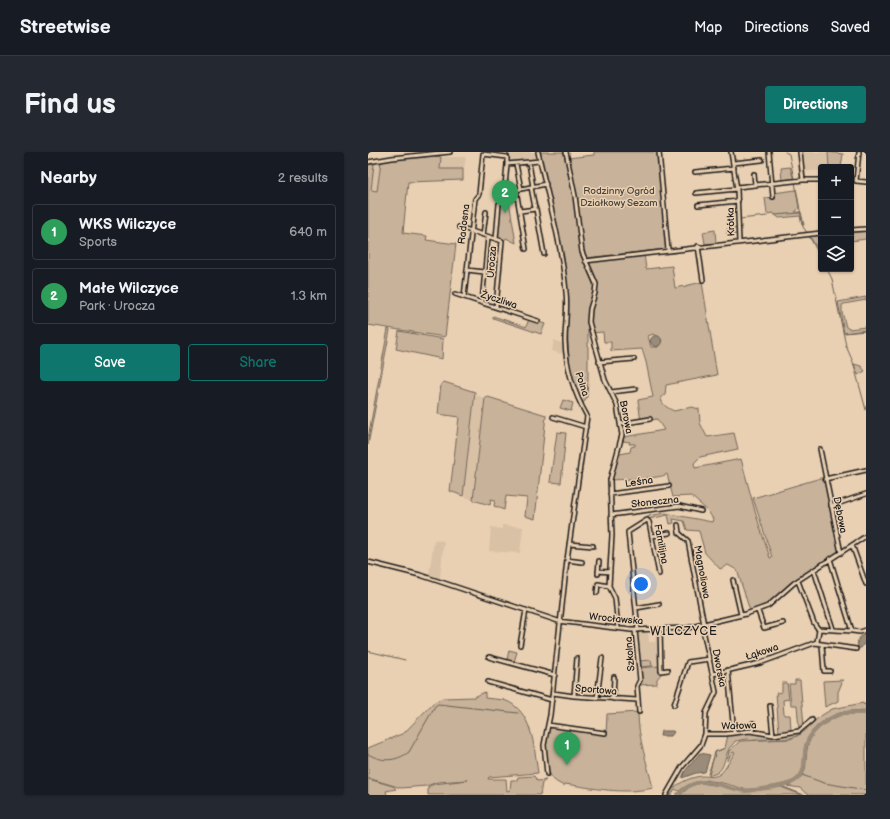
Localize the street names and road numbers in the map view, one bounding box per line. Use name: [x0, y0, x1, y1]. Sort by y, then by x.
street label: Radosna: [456, 203, 472, 245]
street label: Krótka: [724, 207, 738, 237]
street label: Urocza: [485, 245, 499, 278]
street label: Życzliwa: [478, 288, 519, 312]
street label: Polna: [572, 370, 592, 398]
street label: Borowa: [617, 399, 635, 435]
street label: Leśna: [624, 474, 654, 490]
street label: Słoneczna: [631, 494, 680, 510]
street label: Dębowa: [831, 496, 849, 534]
street label: Familijna: [651, 523, 671, 565]
street label: Magnoliowa: [691, 544, 713, 600]
street label: Wrocławska: [588, 611, 644, 627]
street label: Szkolna: [622, 636, 637, 672]
street label: Łąkowa: [744, 641, 780, 663]
street label: Dworska: [709, 648, 729, 688]
street label: Sportowa: [575, 682, 618, 698]
street label: Wałowa: [721, 719, 757, 733]

